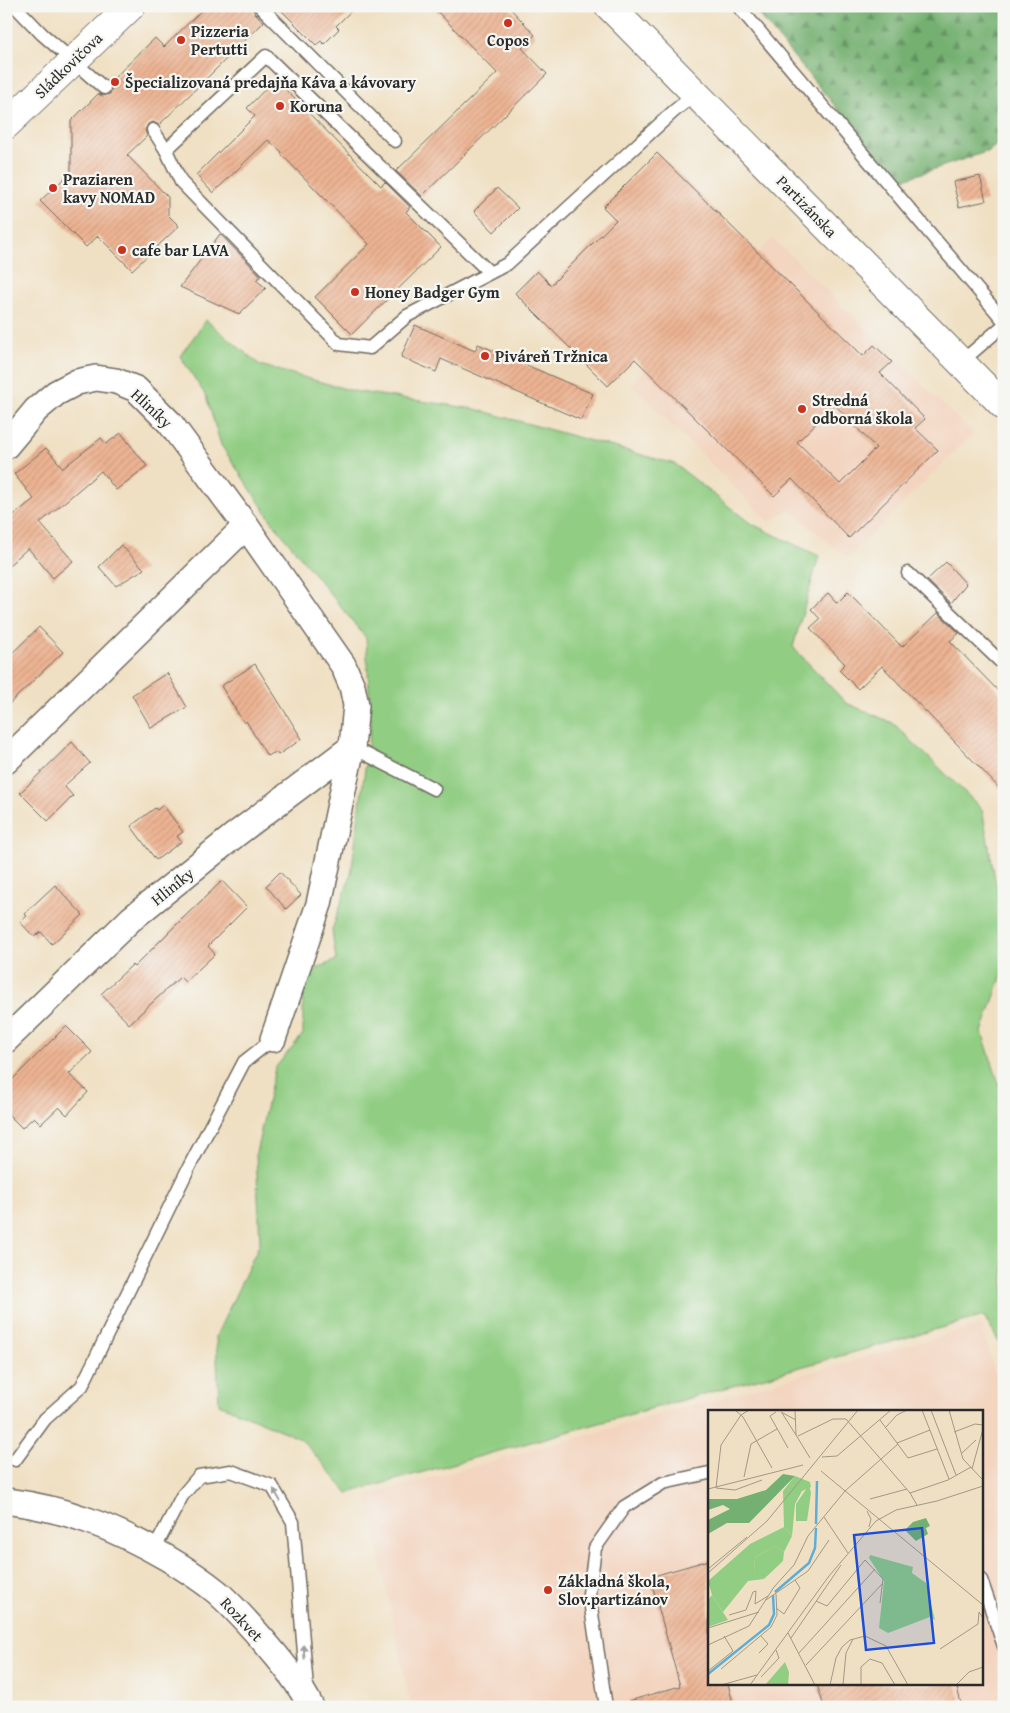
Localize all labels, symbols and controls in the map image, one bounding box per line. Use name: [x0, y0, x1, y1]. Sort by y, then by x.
marker: Copos: [502, 17, 514, 29]
place label: Pizzeria Pertutti: [191, 19, 250, 61]
street label: Sládkovičova: [28, 26, 108, 104]
place label: Copos: [487, 28, 529, 52]
marker: Pizzeria Pertutti: [175, 34, 187, 46]
place label: Špecializovaná predajňa Káva a kávovary: [125, 70, 417, 94]
marker: Špecializovaná predajňa Káva a kávovary: [109, 76, 121, 88]
place label: Koruna: [290, 94, 344, 118]
marker: Koruna: [274, 100, 286, 112]
place label: Praziaren kavy NOMAD: [63, 167, 155, 209]
street label: Partizánska: [771, 169, 843, 243]
marker: Praziaren kavy NOMAD: [47, 182, 59, 194]
place label: cafe bar LAVA: [132, 238, 230, 262]
marker: cafe bar LAVA: [116, 244, 128, 256]
place label: Honey Badger Gym: [365, 280, 500, 304]
marker: Honey Badger Gym: [349, 286, 361, 298]
place label: Piváreň Tržnica: [495, 344, 609, 368]
marker: Piváreň Tržnica: [479, 350, 491, 362]
street label: Hliníky: [126, 382, 178, 434]
place label: Stredná odborná škola: [812, 388, 914, 430]
marker: Stredná odborná škola: [796, 403, 808, 415]
street label: Hliníky: [145, 861, 199, 911]
inset map: [708, 1410, 982, 1686]
one-way arrow: [272, 1488, 281, 1501]
place label: Základná škola, Slov.partizánov: [558, 1569, 670, 1611]
marker: Základná škola, Slov.partizánov: [542, 1584, 554, 1596]
street label: Rozkvet: [215, 1591, 269, 1647]
one-way arrow: [299, 1644, 307, 1660]

